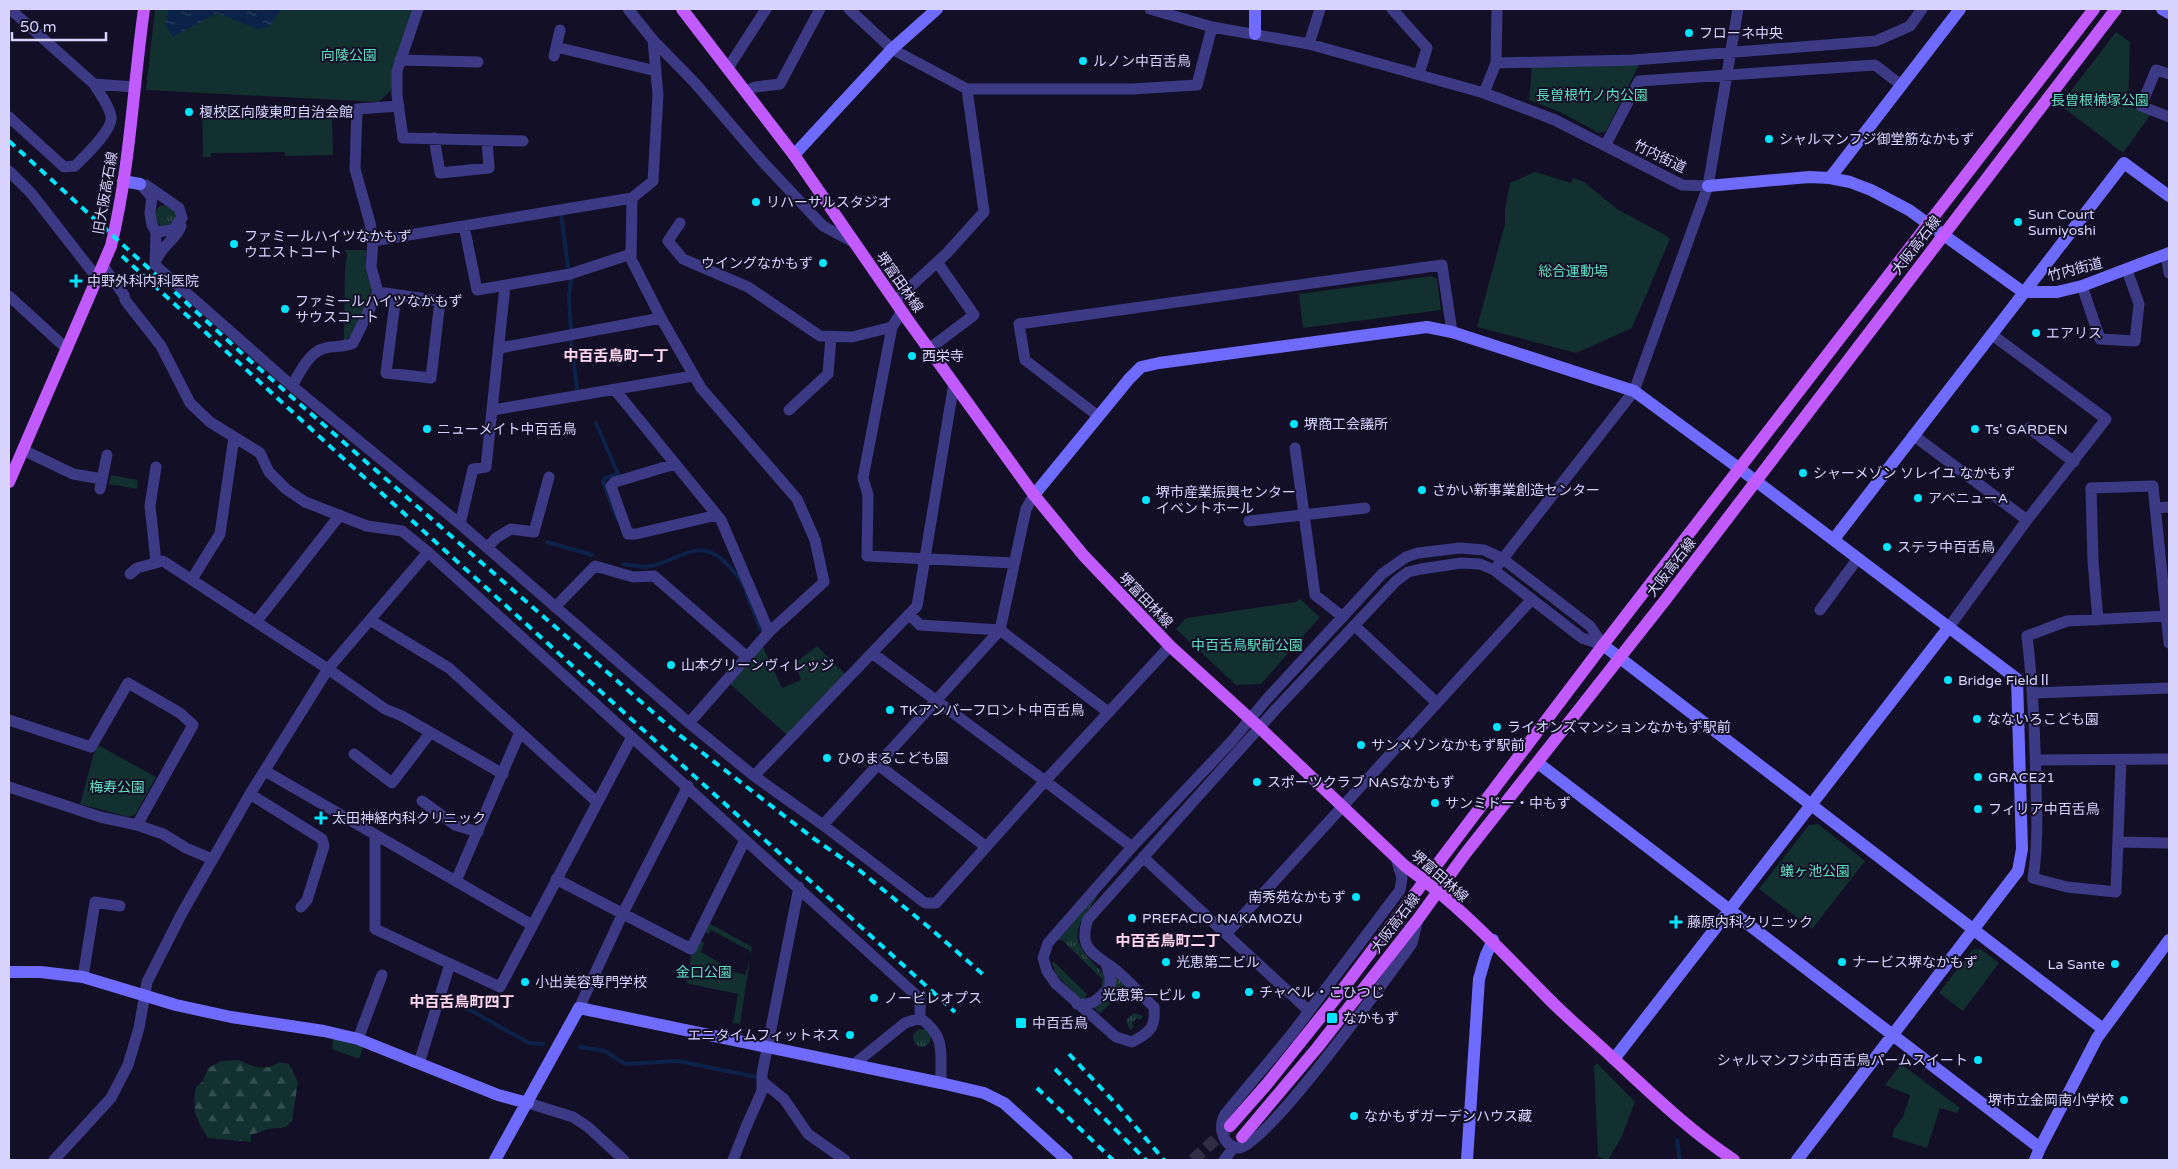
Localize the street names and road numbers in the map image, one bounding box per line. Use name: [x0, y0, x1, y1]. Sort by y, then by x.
street label: 竹内街道: [1631, 137, 1689, 176]
street label: 旧大阪高石線: [90, 150, 121, 236]
street label: 大阪高石線: [1888, 212, 1945, 278]
street label: 堺富田林線: [873, 249, 927, 316]
street label: 竹内街道: [2046, 254, 2104, 285]
street label: 大阪高石線: [1643, 534, 1700, 600]
street label: 堺富田林線: [1115, 569, 1176, 631]
street label: 堺富田林線: [1408, 847, 1472, 906]
street label: 大阪高石線: [1368, 890, 1423, 956]

